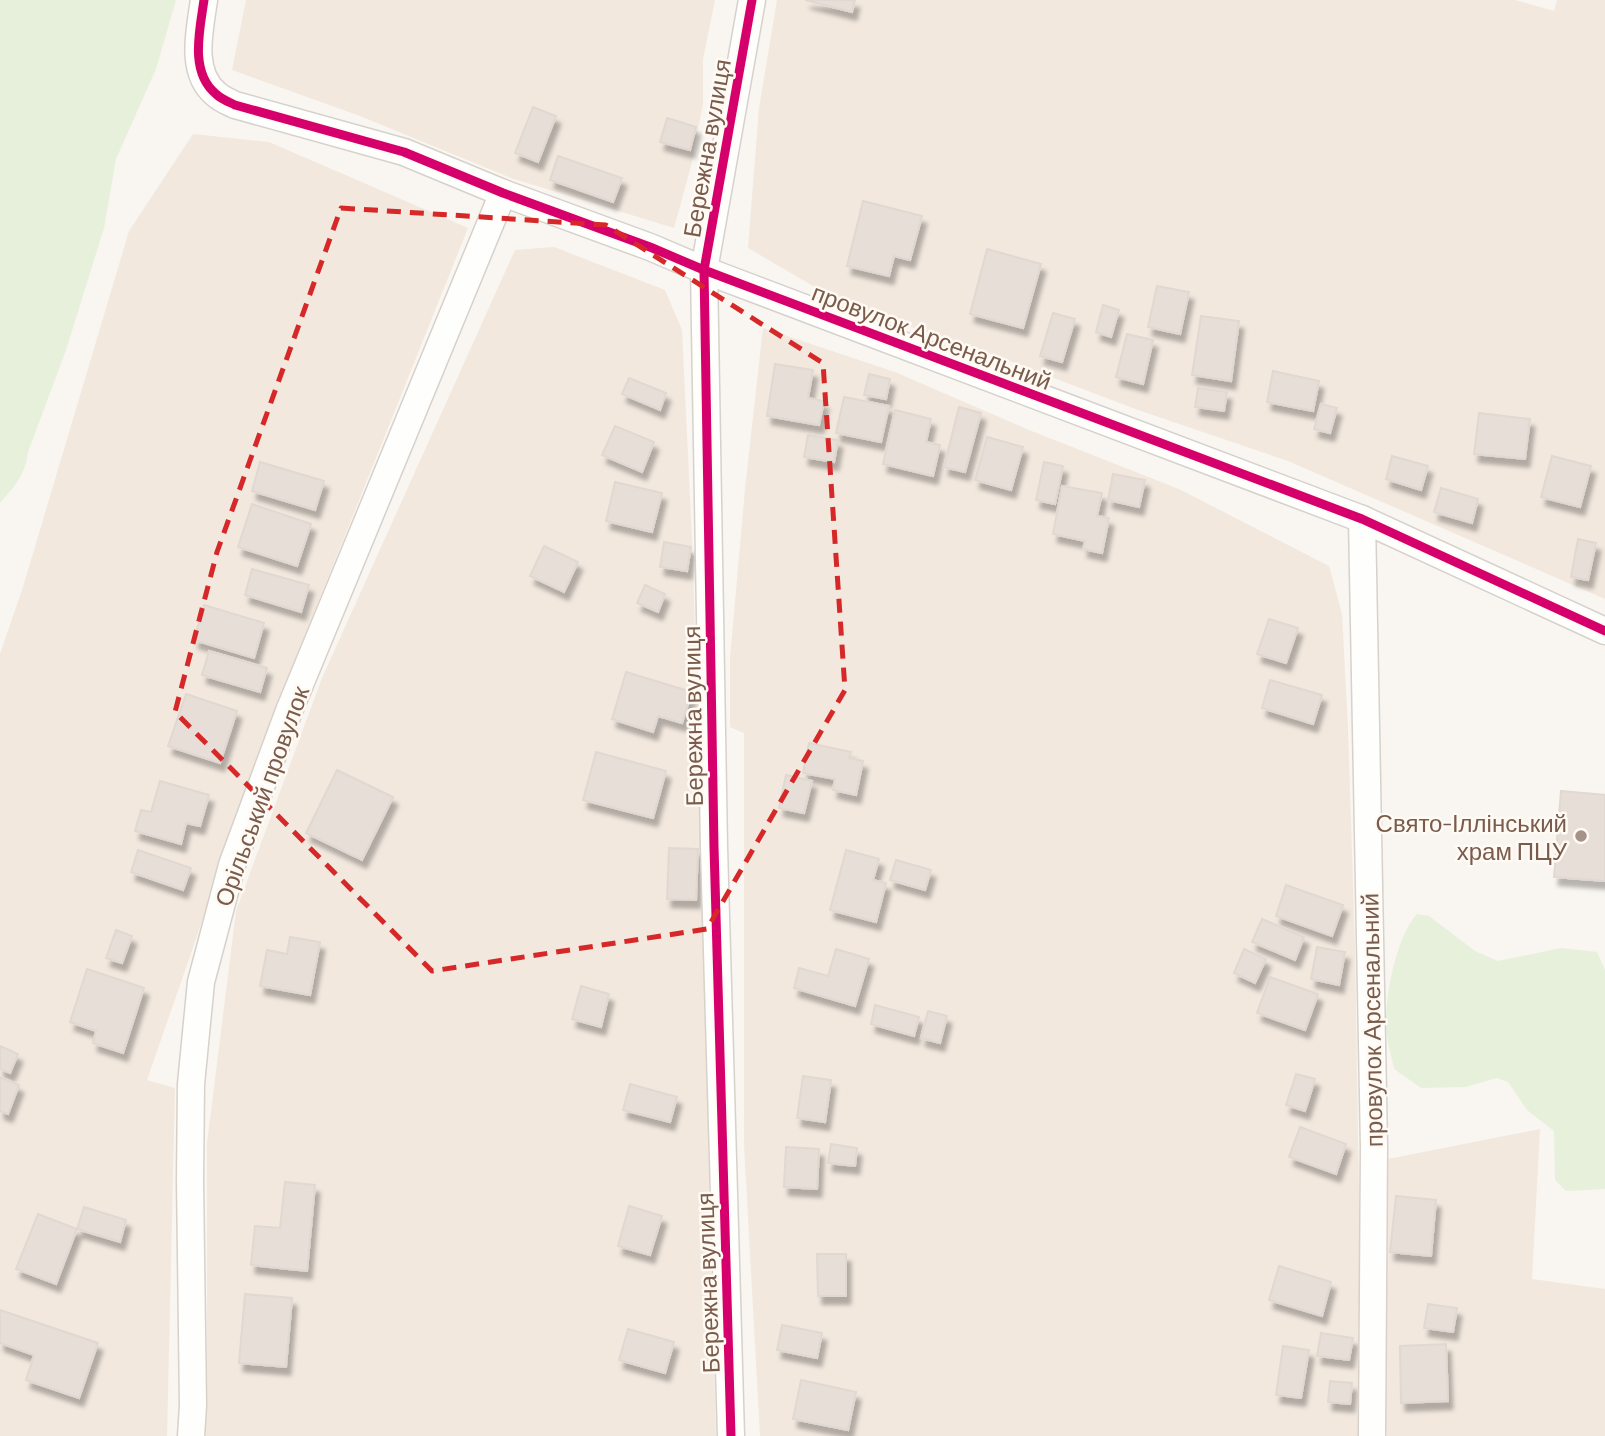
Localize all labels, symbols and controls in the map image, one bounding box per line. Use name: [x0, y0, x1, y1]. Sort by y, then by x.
street label: Бережна вулиця: [676, 56, 736, 240]
street label: провулок Арсенальний: [808, 277, 1056, 395]
street label: Бережна вулиця: [676, 625, 708, 807]
street label: Орільський провулок: [208, 682, 314, 910]
place label: Свято-Іллінський храм ПЦУ: [1376, 808, 1568, 865]
marker: Свято-Іллінський храм ПЦУ: [1573, 828, 1589, 844]
street label: провулок Арсенальний: [1354, 893, 1388, 1147]
street label: Бережна вулиця: [689, 1192, 725, 1374]

